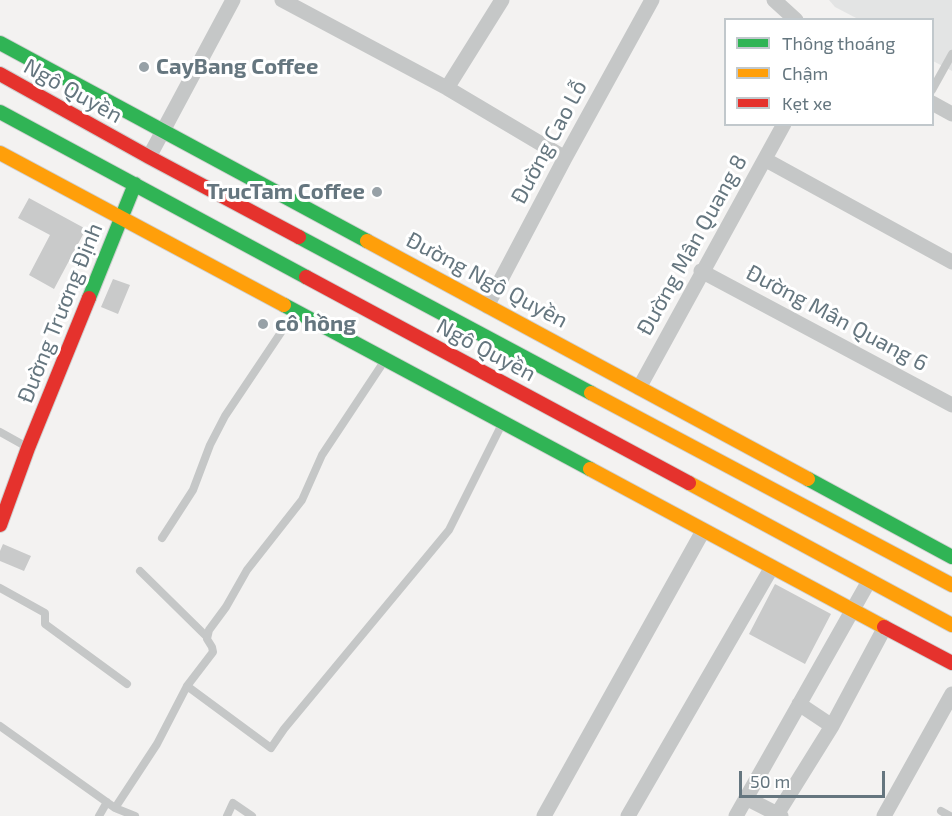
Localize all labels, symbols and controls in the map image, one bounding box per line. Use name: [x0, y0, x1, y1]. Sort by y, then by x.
legend: [724, 18, 934, 126]
text: Thông thoáng: [782, 32, 895, 54]
street label: Ngô Quyền: [19, 53, 127, 129]
place label: CayBang Coffee: [156, 54, 318, 80]
marker: CayBang Coffee: [137, 60, 151, 74]
text: Chậm: [782, 62, 828, 84]
street label: Đường Cao Lỗ: [505, 76, 593, 208]
text: Kẹt xe: [782, 92, 832, 114]
street label: Đường Mân Quang 8: [631, 150, 753, 340]
place label: TrucTam Coffee: [207, 179, 365, 205]
marker: TrucTam Coffee: [370, 185, 384, 199]
street label: Đường Trương Định: [12, 219, 108, 407]
street label: Đường Ngô Quyền: [402, 226, 572, 334]
street label: Đường Mân Quang 6: [742, 259, 932, 377]
place label: cô hồng: [275, 311, 356, 337]
street label: Ngô Quyền: [432, 313, 540, 387]
marker: cô hồng: [256, 317, 270, 331]
scale bar: [742, 759, 888, 797]
text: 50 m: [750, 770, 790, 792]

